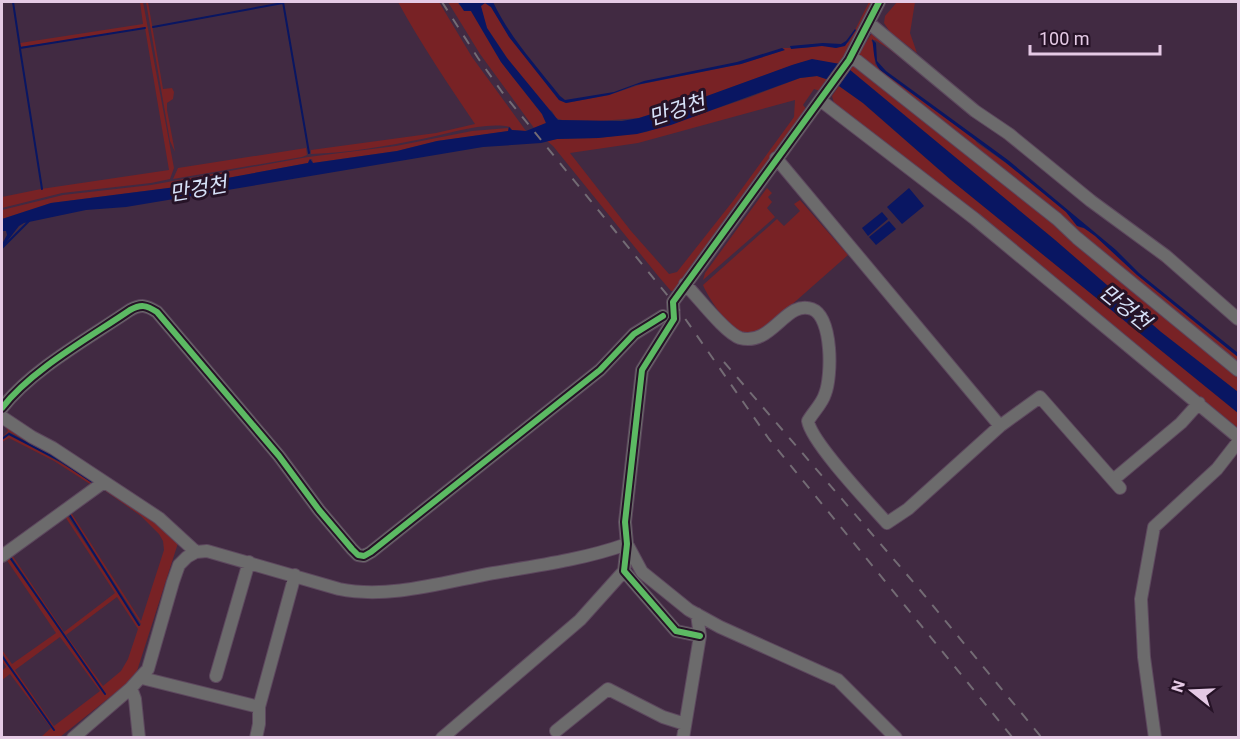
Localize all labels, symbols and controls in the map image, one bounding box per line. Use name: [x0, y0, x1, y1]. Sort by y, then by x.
scale bar: [1030, 18, 1160, 56]
text: 100 m: [1039, 28, 1090, 49]
water label: 만겅천: [646, 89, 711, 130]
water label: 만겅천: [167, 172, 231, 206]
water label: 만겅천: [1095, 279, 1157, 336]
north arrow: [1162, 661, 1222, 721]
text: N: [1167, 678, 1189, 695]

